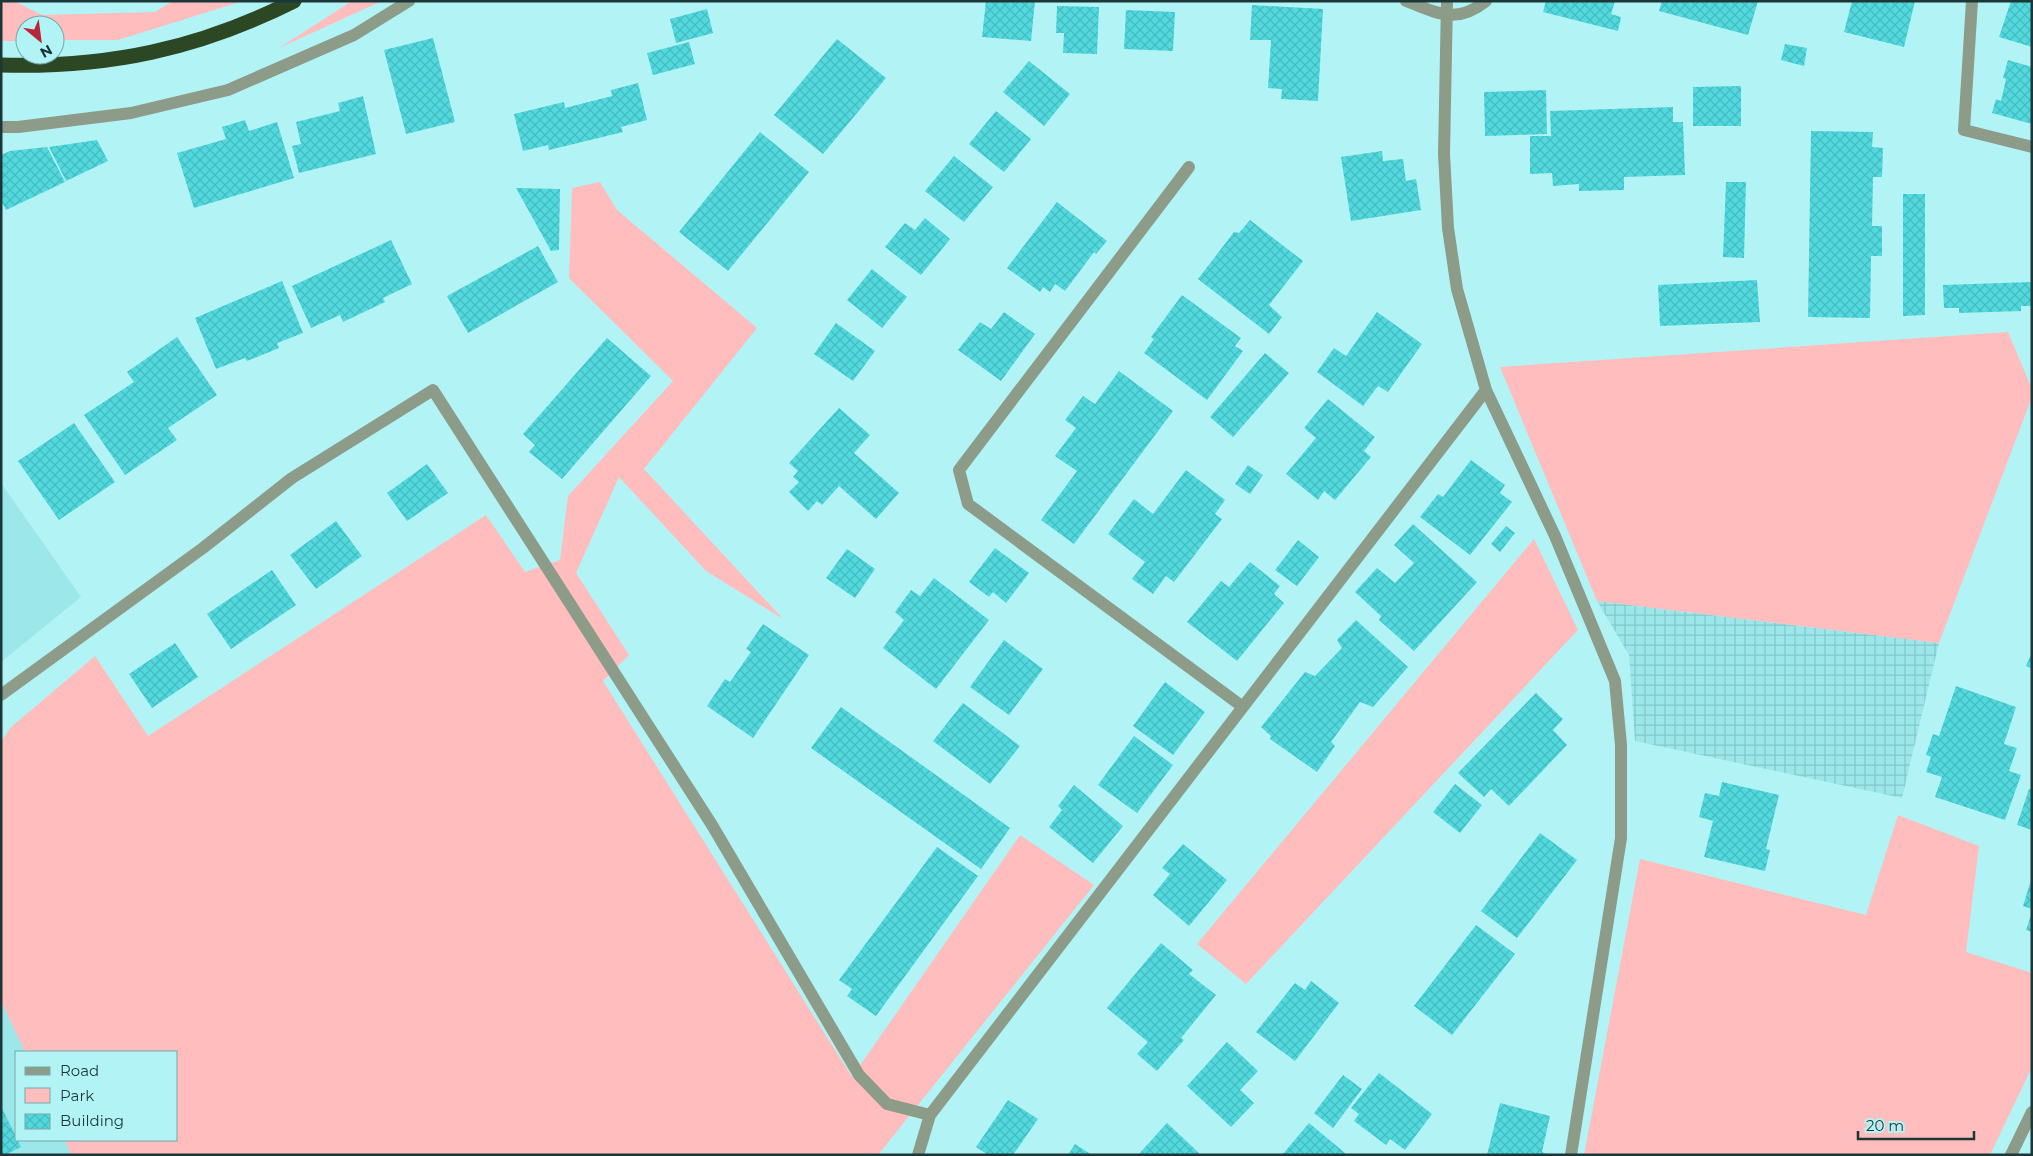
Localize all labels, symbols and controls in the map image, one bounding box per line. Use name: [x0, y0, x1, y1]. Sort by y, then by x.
north arrow: [15, 15, 65, 65]
text: N: [37, 41, 56, 62]
legend: [15, 1051, 178, 1141]
text: Road: [60, 1061, 99, 1080]
text: Park: [60, 1086, 94, 1105]
scale bar: [1858, 1108, 1974, 1140]
text: Building: [60, 1111, 124, 1130]
text: 20 m: [1866, 1116, 1904, 1135]

